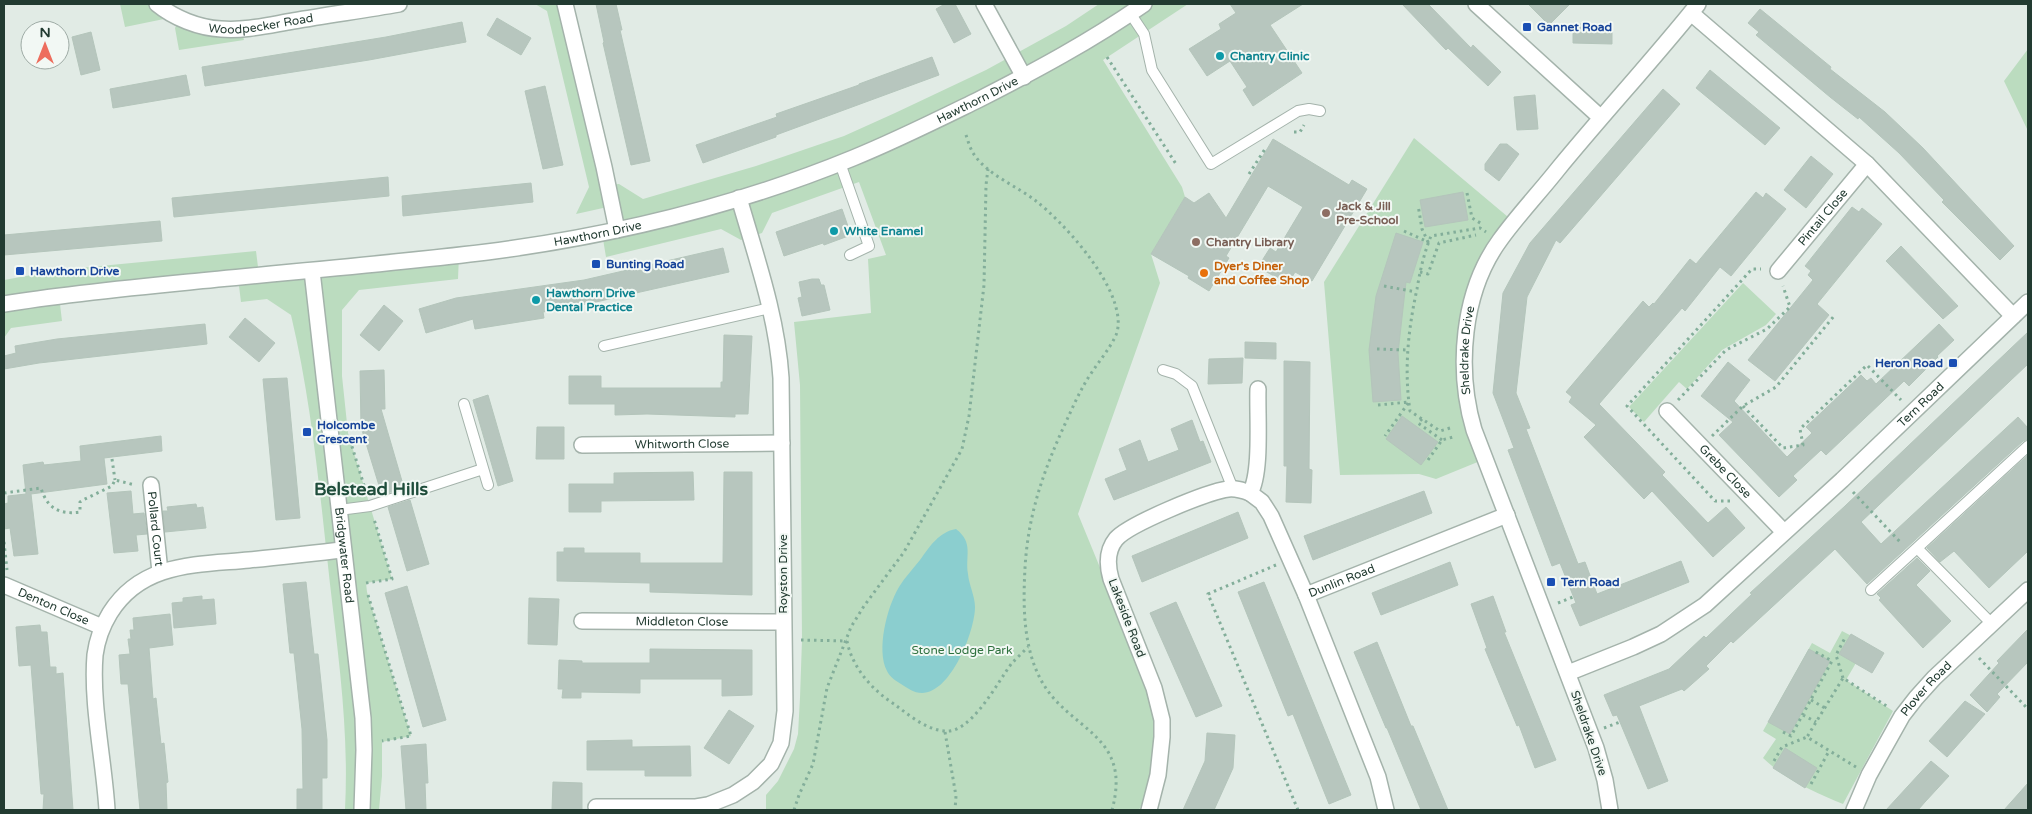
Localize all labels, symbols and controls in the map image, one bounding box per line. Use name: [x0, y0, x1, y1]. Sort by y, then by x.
street label: Woodpecker Road: [208, 11, 314, 36]
north arrow: [20, 20, 70, 70]
place label: Gannet Road: [1537, 20, 1612, 34]
marker: Gannet Road: [1521, 21, 1533, 33]
text: N: [39, 24, 51, 41]
place label: Chantry Clinic: [1230, 49, 1310, 64]
marker: Chantry Clinic: [1214, 50, 1226, 62]
street label: Hawthorn Drive: [934, 73, 1021, 126]
street label: Pintail Close: [1795, 186, 1851, 248]
place label: Jack & Jill Pre-School: [1335, 199, 1399, 227]
marker: Jack & Jill Pre-School: [1320, 207, 1332, 219]
street label: Hawthorn Drive: [553, 218, 643, 249]
place label: White Enamel: [844, 224, 923, 238]
marker: White Enamel: [828, 225, 840, 237]
place label: Chantry Library: [1206, 235, 1295, 250]
marker: Chantry Library: [1190, 236, 1202, 248]
place label: Bunting Road: [606, 257, 684, 272]
marker: Bunting Road: [590, 258, 602, 270]
place label: Dyer's Diner and Coffee Shop: [1214, 259, 1310, 288]
place label: Hawthorn Drive: [30, 264, 119, 278]
marker: Hawthorn Drive: [14, 265, 26, 277]
marker: Dyer's Diner and Coffee Shop: [1198, 267, 1210, 279]
place label: Hawthorn Drive Dental Practice: [546, 286, 635, 314]
marker: Hawthorn Drive Dental Practice: [530, 294, 542, 306]
street label: Sheldrake Drive: [1457, 304, 1477, 396]
place label: Heron Road: [1875, 356, 1943, 370]
marker: Heron Road: [1947, 357, 1959, 369]
street label: Tern Road: [1895, 379, 1947, 430]
place label: Holcombe Crescent: [317, 418, 375, 446]
marker: Holcombe Crescent: [301, 426, 313, 438]
street label: Whitworth Close: [635, 437, 730, 451]
street label: Grebe Close: [1696, 442, 1755, 501]
district label: Belstead Hills: [314, 478, 428, 500]
street label: Pollard Court: [145, 491, 166, 567]
street label: Bridgwater Road: [332, 507, 357, 604]
street label: Royston Drive: [776, 534, 790, 614]
street label: Dunlin Road: [1306, 561, 1377, 600]
place label: Tern Road: [1560, 575, 1620, 589]
marker: Tern Road: [1545, 576, 1557, 588]
street label: Lakeside Road: [1106, 577, 1148, 659]
street label: Denton Close: [16, 585, 92, 628]
street label: Middleton Close: [636, 614, 729, 629]
park label: Stone Lodge Park: [911, 643, 1013, 657]
street label: Plover Road: [1898, 658, 1954, 719]
street label: Sheldrake Drive: [1568, 689, 1610, 778]

